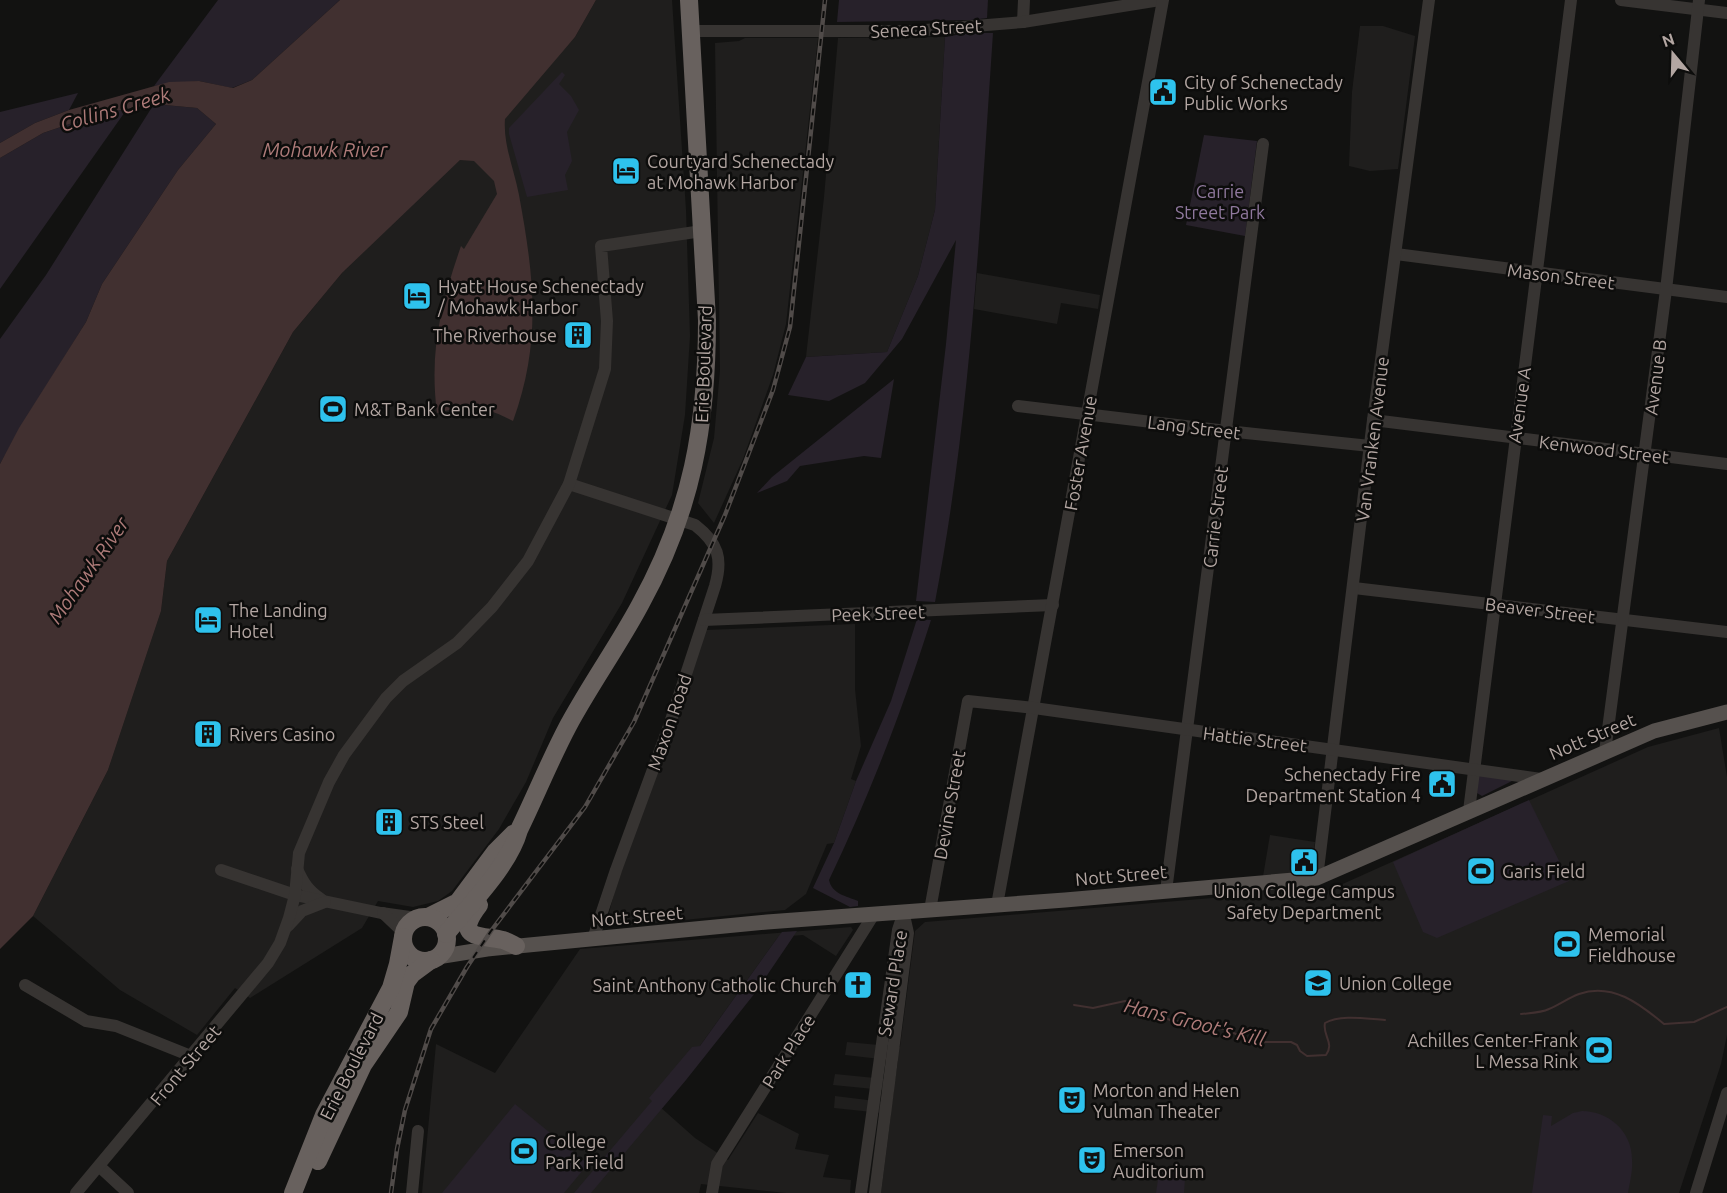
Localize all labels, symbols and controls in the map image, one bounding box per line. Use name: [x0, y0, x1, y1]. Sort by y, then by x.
street label: Seneca Street: [870, 15, 982, 41]
north arrow: [1643, 24, 1703, 84]
text: N: [1660, 29, 1677, 50]
place label: City of Schenectady Public Works: [1184, 72, 1343, 113]
public building icon: City of Schenectady Public Works: [1147, 76, 1179, 108]
water label: Collins Creek: [57, 82, 174, 136]
water label: Mohawk River: [263, 138, 389, 161]
place label: Courtyard Schenectady at Mohawk Harbor: [647, 151, 835, 192]
hotel icon: Courtyard Schenectady at Mohawk Harbor: [610, 155, 642, 187]
park label: Carrie Street Park: [1175, 181, 1265, 222]
street label: Mason Street: [1506, 259, 1616, 293]
place label: Hyatt House Schenectady / Mohawk Harbor: [437, 276, 644, 317]
hotel icon: Hyatt House Schenectady / Mohawk Harbor: [401, 280, 433, 312]
street label: Erie Boulevard: [691, 305, 715, 423]
building icon: The Riverhouse: [562, 319, 594, 351]
place label: The Riverhouse: [433, 325, 557, 345]
street label: Avenue B: [1640, 338, 1670, 416]
street label: Van Vranken Avenue: [1352, 355, 1392, 523]
street label: Avenue A: [1504, 365, 1534, 444]
sports icon: M&T Bank Center: [317, 393, 349, 425]
street label: Foster Avenue: [1060, 394, 1100, 512]
place label: M&T Bank Center: [354, 399, 495, 419]
street label: Lang Street: [1146, 411, 1242, 443]
street label: Kenwood Street: [1538, 431, 1670, 467]
street label: Carrie Street: [1199, 465, 1231, 569]
water label: Mohawk River: [43, 511, 134, 628]
street label: Beaver Street: [1484, 593, 1596, 627]
place label: The Landing Hotel: [229, 600, 328, 641]
street label: Peek Street: [831, 601, 925, 625]
hotel icon: The Landing Hotel: [192, 604, 224, 636]
street label: Maxon Road: [643, 671, 695, 773]
street label: Nott Street: [1546, 709, 1638, 763]
building icon: Rivers Casino: [192, 718, 224, 750]
street label: Hattie Street: [1202, 723, 1308, 755]
place label: Rivers Casino: [229, 724, 335, 744]
street label: Devine Street: [930, 749, 968, 861]
place label: Schenectady Fire Department Station 4: [1245, 764, 1421, 805]
public building icon: Schenectady Fire Department Station 4: [1426, 768, 1458, 800]
building icon: STS Steel: [373, 806, 405, 838]
place label: STS Steel: [410, 812, 484, 832]
public building icon: Union College Campus Safety Department: [1288, 846, 1320, 878]
sports icon: Garis Field: [1465, 855, 1497, 887]
street label: Nott Street: [1074, 861, 1168, 889]
place label: Garis Field: [1502, 861, 1585, 881]
place label: Union College Campus Safety Department: [1213, 881, 1395, 922]
street label: Nott Street: [590, 902, 684, 930]
place label: Memorial Fieldhouse: [1588, 924, 1676, 965]
sports icon: Memorial Fieldhouse: [1551, 928, 1583, 960]
street label: Seward Place: [874, 929, 910, 1037]
school or university icon: Union College: [1302, 967, 1334, 999]
church icon: Saint Anthony Catholic Church: [842, 969, 874, 1001]
place label: Union College: [1339, 973, 1452, 993]
place label: Saint Anthony Catholic Church: [593, 975, 837, 995]
water label: Hans Groot's Kill: [1122, 993, 1268, 1051]
street label: Erie Boulevard: [315, 1009, 387, 1123]
street label: Park Place: [758, 1011, 818, 1091]
street label: Front Street: [146, 1021, 224, 1109]
place label: Achilles Center-Frank L Messa Rink: [1408, 1030, 1578, 1071]
sports icon: Achilles Center-Frank L Messa Rink: [1583, 1034, 1615, 1066]
place label: Morton and Helen Yulman Theater: [1093, 1080, 1240, 1121]
theatre icon: Morton and Helen Yulman Theater: [1056, 1084, 1088, 1116]
place label: College Park Field: [545, 1131, 624, 1172]
sports icon: College Park Field: [508, 1135, 540, 1167]
place label: Emerson Auditorium: [1113, 1140, 1204, 1181]
theatre icon: Emerson Auditorium: [1076, 1144, 1108, 1176]

